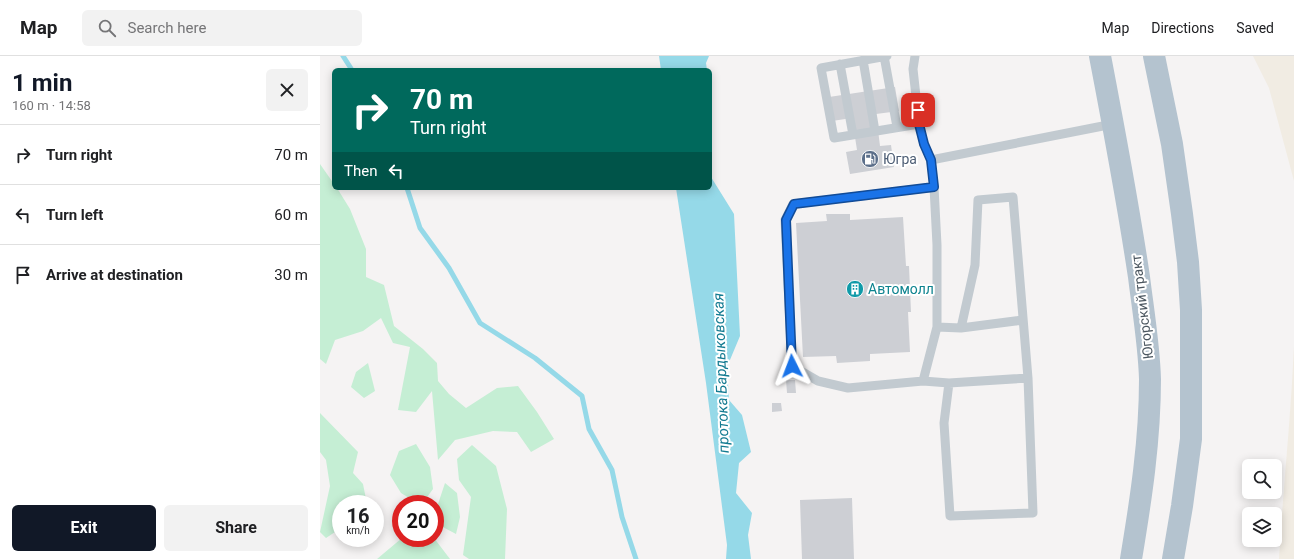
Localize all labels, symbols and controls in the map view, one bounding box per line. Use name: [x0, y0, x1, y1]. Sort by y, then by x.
search box: [82, 10, 362, 46]
text: Map: [20, 16, 58, 39]
icon: search: [96, 17, 118, 39]
text: Search here: [128, 19, 206, 37]
text: Map: [1102, 20, 1129, 36]
text: Directions: [1151, 20, 1214, 36]
text: Saved: [1236, 20, 1274, 36]
text: 1 min: [12, 69, 72, 97]
button: close: [266, 69, 308, 111]
text: 70 m: [410, 83, 473, 116]
icon: right: [344, 84, 396, 136]
pin: [901, 93, 935, 127]
text: 160 m · 14:58: [12, 98, 91, 113]
icon: arrive: [907, 99, 929, 121]
text: Turn right: [410, 117, 487, 138]
icon: right: [12, 144, 34, 166]
text: Turn right: [46, 146, 112, 164]
text: 70 m: [274, 146, 308, 164]
fuel station icon: Югра: [860, 149, 880, 169]
place label: Югра: [883, 151, 917, 167]
icon: left: [385, 160, 407, 182]
text: Then: [344, 162, 377, 180]
icon: left: [12, 204, 34, 226]
text: Turn left: [46, 206, 103, 224]
text: 60 m: [274, 206, 308, 224]
street label: Югорский тракт: [1128, 254, 1156, 360]
icon: arrive: [12, 264, 34, 286]
text: Arrive at destination: [46, 266, 183, 284]
text: 30 m: [274, 266, 308, 284]
building icon: Автомолл: [845, 279, 865, 299]
place label: Автомолл: [868, 281, 934, 297]
water label: протока Бардыковская: [709, 293, 733, 453]
position arrow: [771, 345, 813, 387]
map controls: [1242, 459, 1282, 547]
button: search: [1242, 459, 1282, 499]
speed limit sign: 20: [392, 495, 444, 547]
text: 16: [347, 504, 369, 528]
button: Exit: [12, 505, 156, 551]
button: Share: [164, 505, 308, 551]
button: layers: [1242, 507, 1282, 547]
text: km/h: [346, 525, 370, 536]

